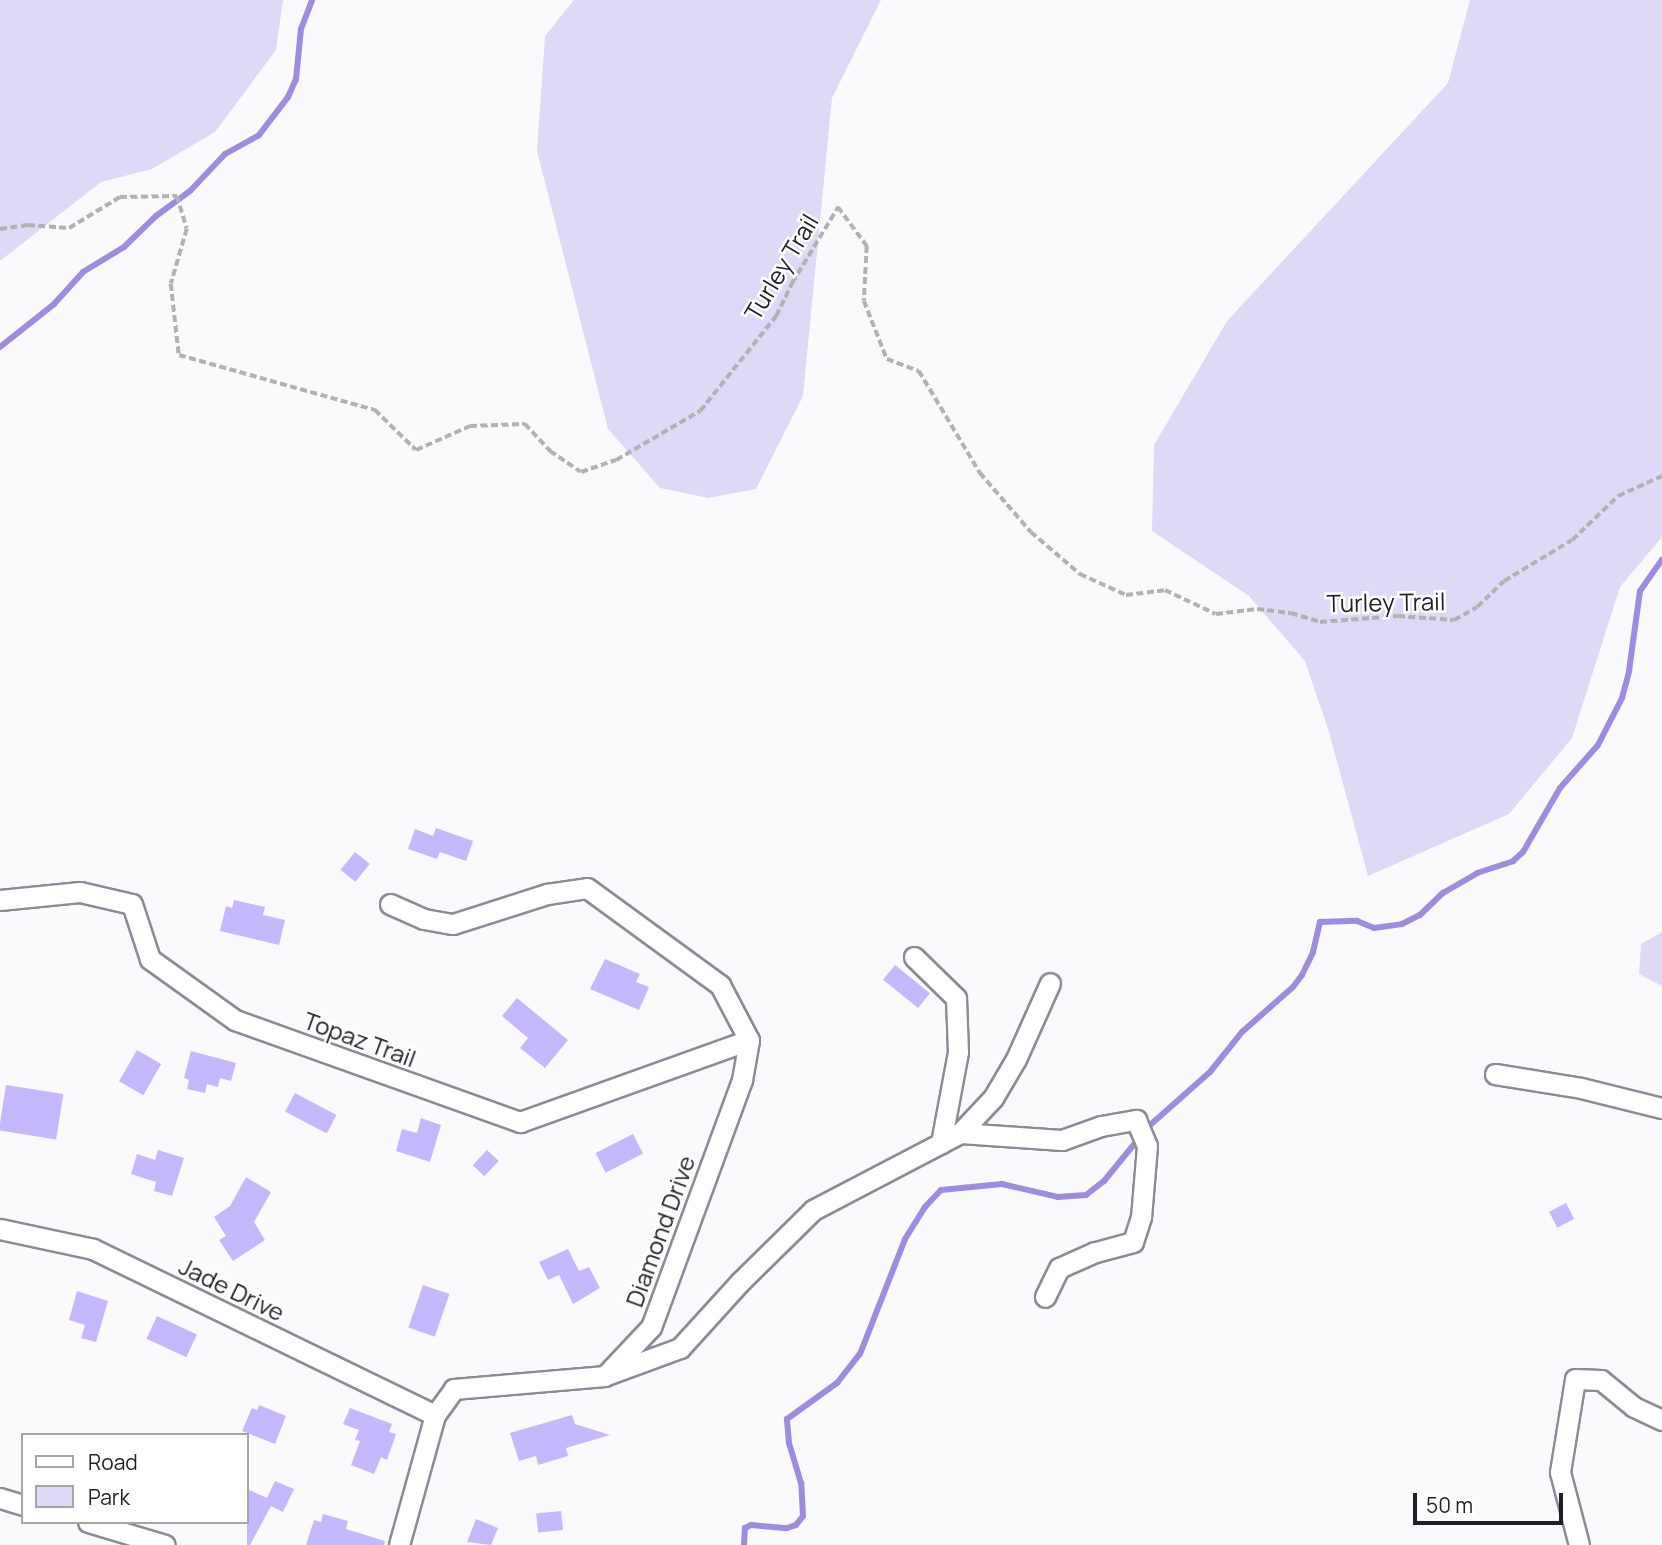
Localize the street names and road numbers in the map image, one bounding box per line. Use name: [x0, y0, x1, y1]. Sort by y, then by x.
street label: Turley Trail: [738, 209, 824, 325]
street label: Turley Trail: [1326, 587, 1446, 617]
street label: Topaz Trail: [300, 1005, 420, 1073]
street label: Diamond Drive: [619, 1151, 701, 1311]
street label: Jade Drive: [175, 1251, 289, 1327]

